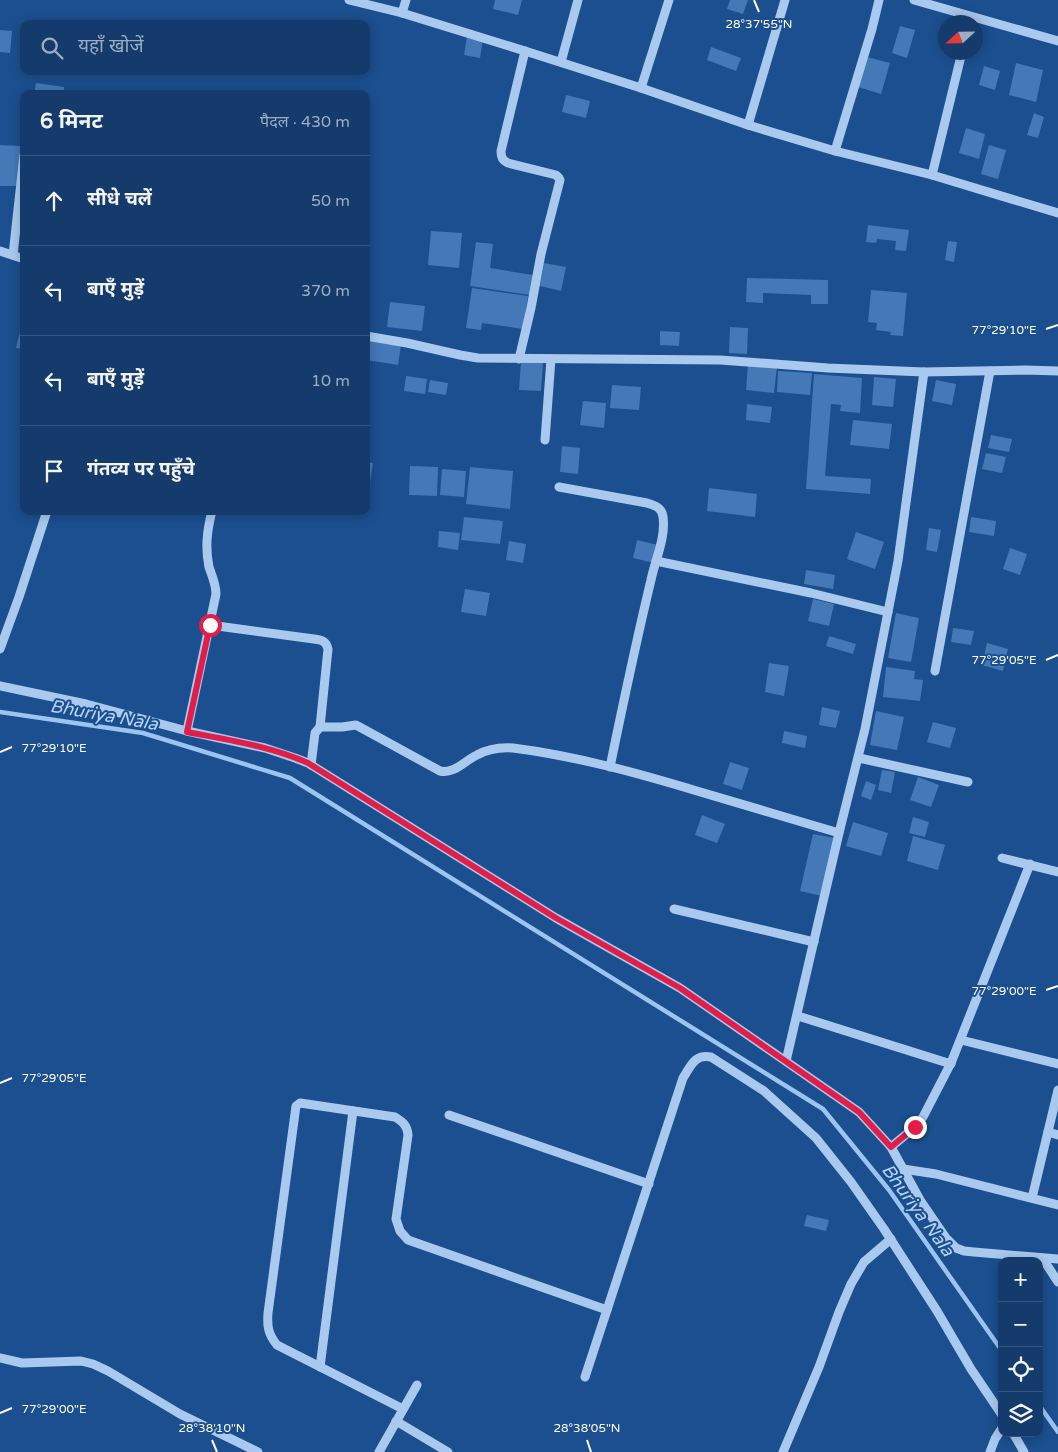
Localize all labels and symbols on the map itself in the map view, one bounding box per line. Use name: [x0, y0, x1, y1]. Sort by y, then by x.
north arrow: [938, 15, 983, 60]
text: 28°37'55"N: [726, 17, 793, 31]
text: 77°29'10"E: [971, 323, 1037, 337]
route start: [199, 614, 222, 637]
text: 77°29'05"E: [971, 653, 1037, 667]
water label: Bhuriya Nala: [48, 695, 160, 735]
text: 77°29'10"E: [21, 741, 87, 755]
text: 77°29'00"E: [971, 984, 1037, 998]
text: 77°29'05"E: [21, 1071, 87, 1085]
route end: [904, 1116, 927, 1139]
water label: Bhuriya Nala: [877, 1159, 959, 1261]
text: 77°29'00"E: [21, 1402, 87, 1416]
text: 28°38'10"N: [179, 1421, 246, 1435]
text: 28°38'05"N: [554, 1421, 621, 1435]

